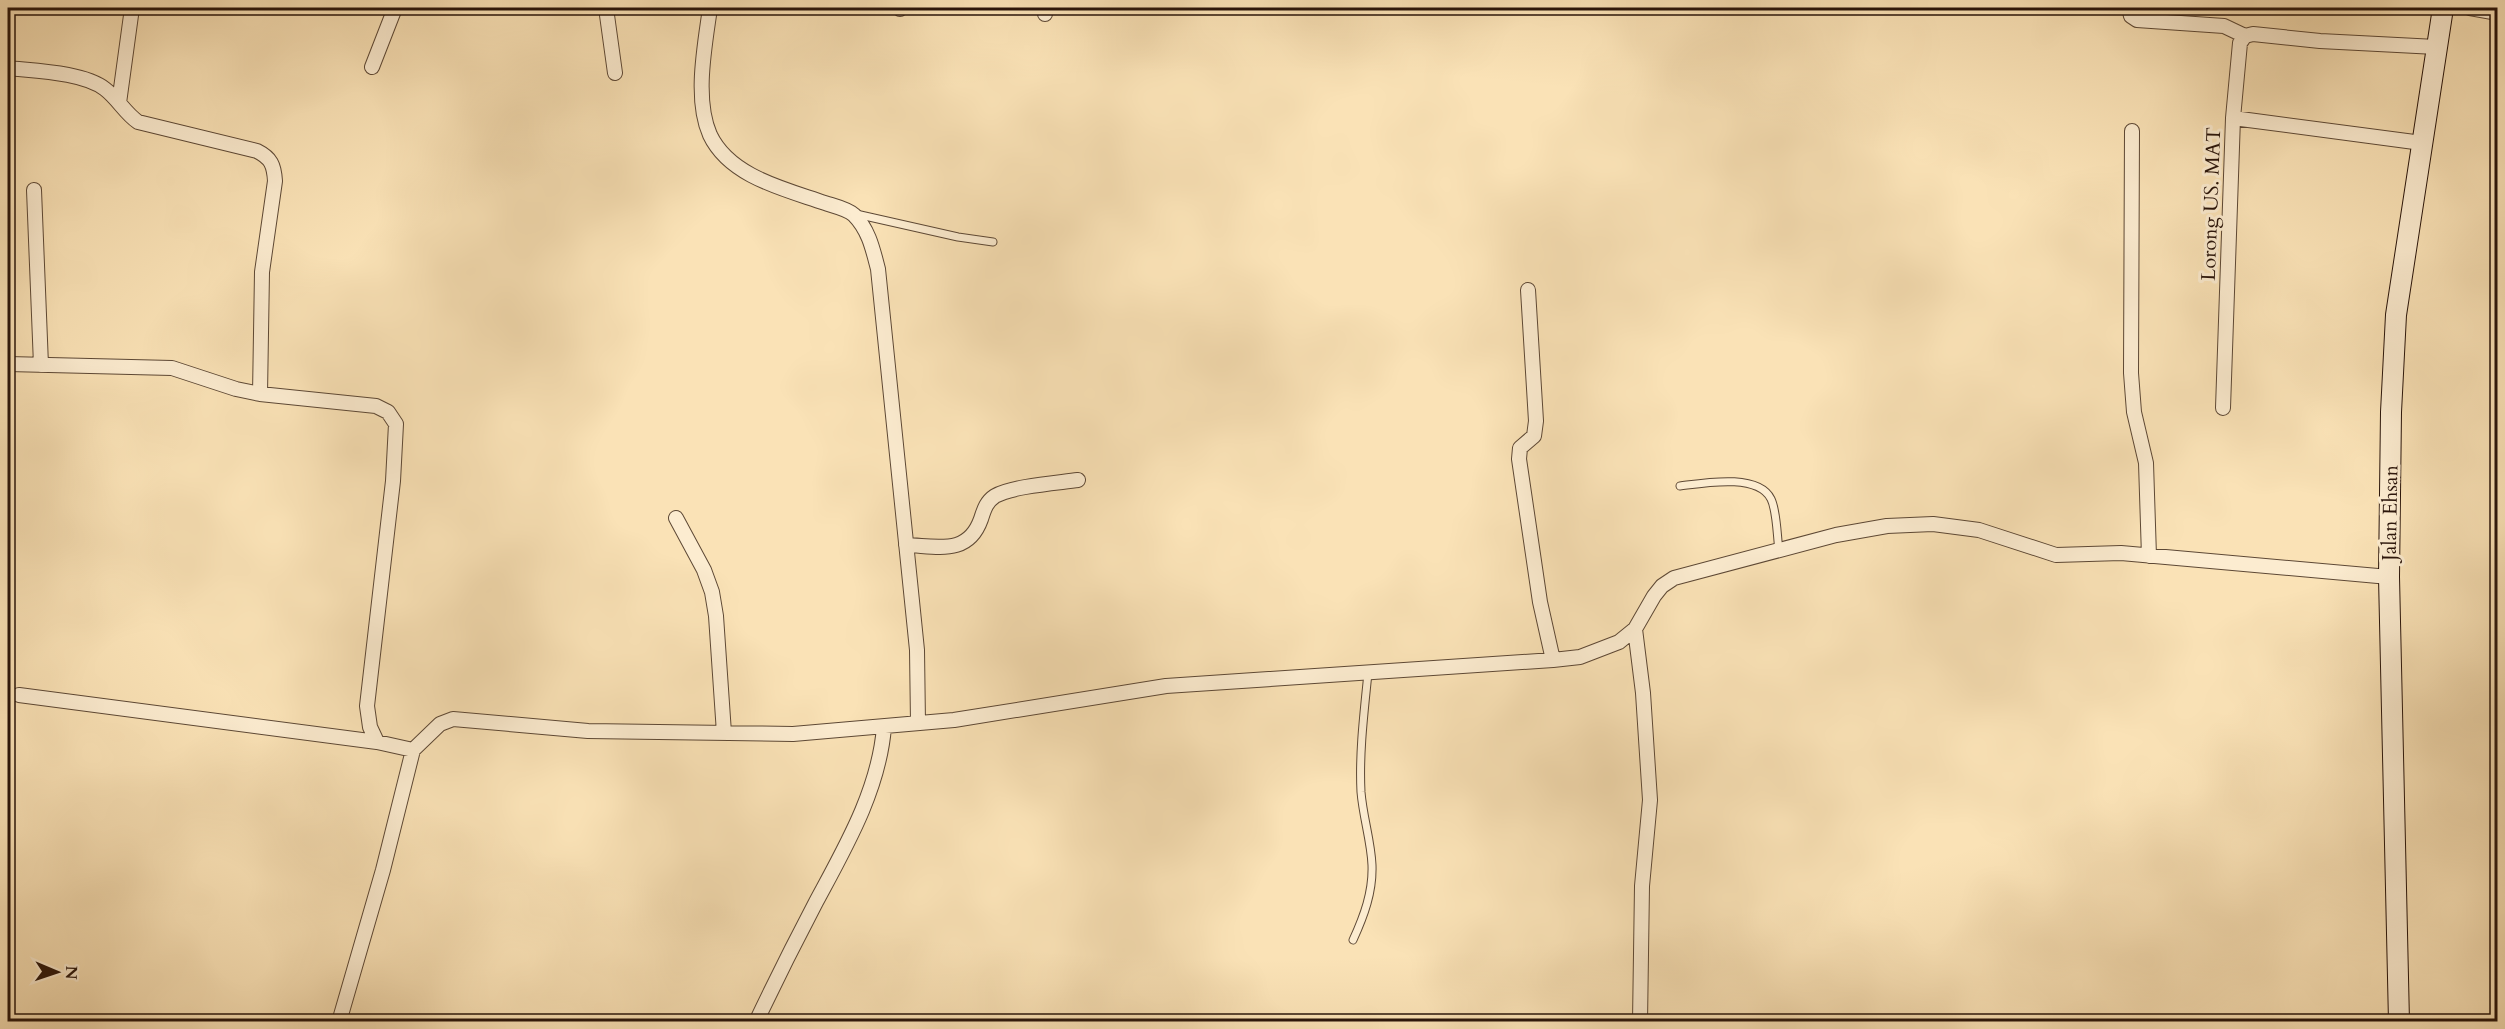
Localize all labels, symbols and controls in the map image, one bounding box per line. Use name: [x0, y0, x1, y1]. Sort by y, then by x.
street label: Lorong US. MAT: [2195, 126, 2227, 281]
street label: Jalan Ehsan: [2376, 464, 2404, 564]
north arrow: [27, 942, 87, 1002]
text: N: [60, 965, 82, 980]

